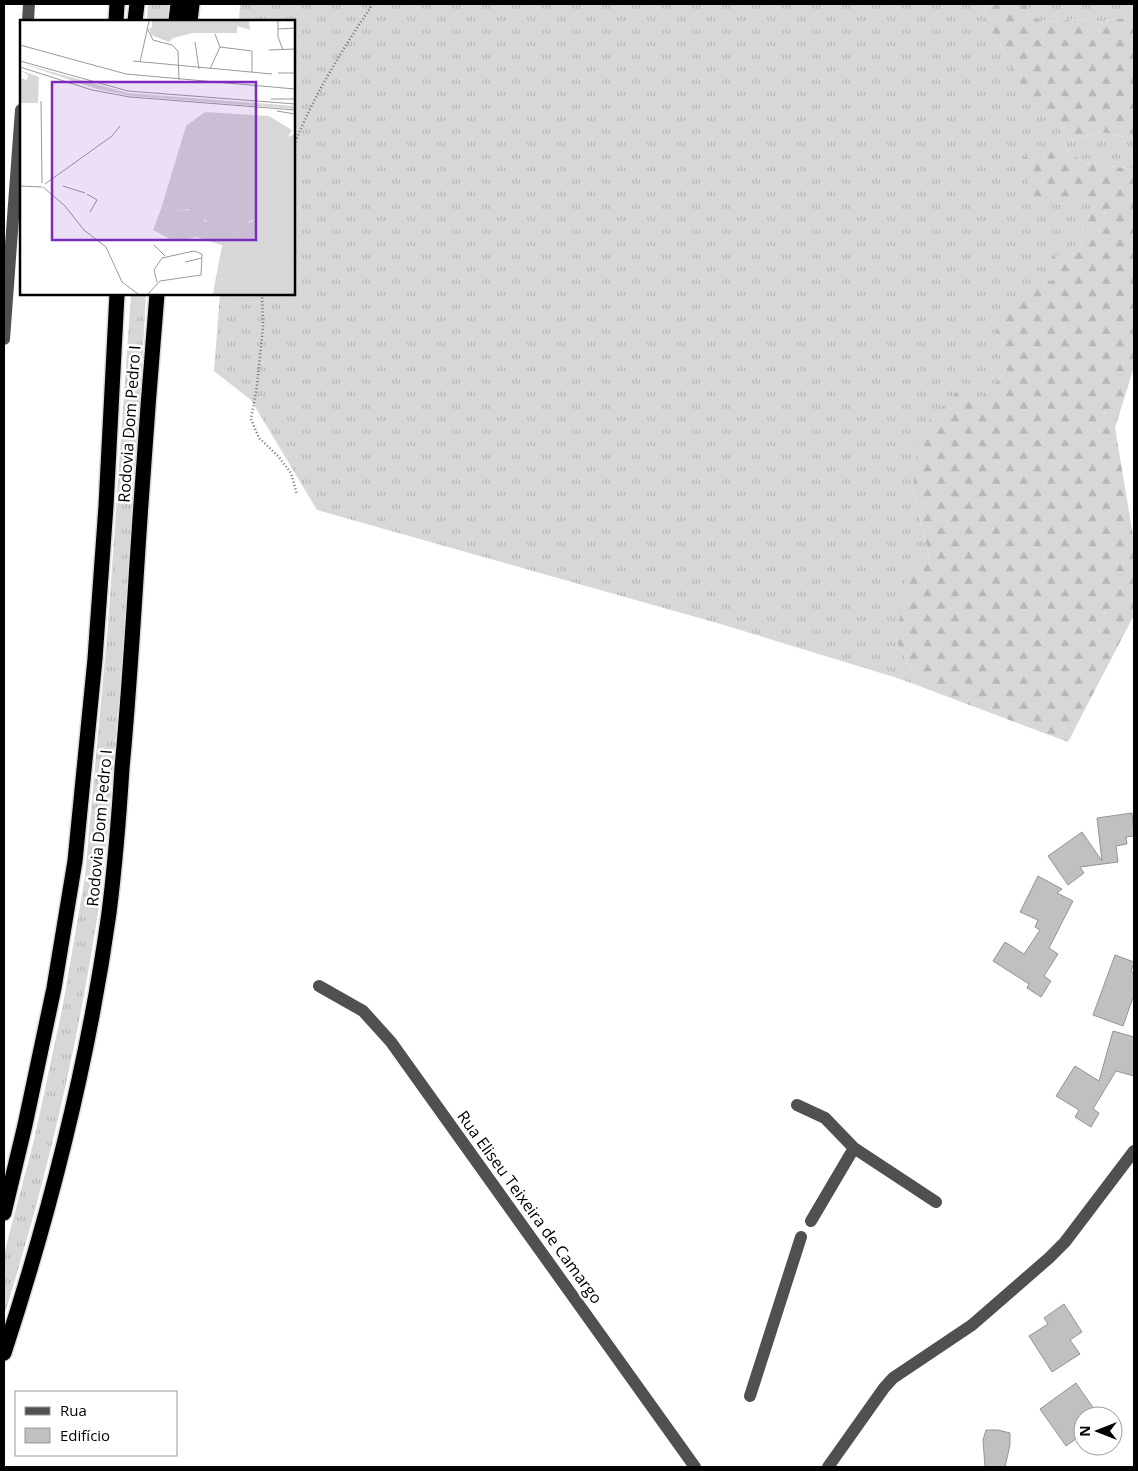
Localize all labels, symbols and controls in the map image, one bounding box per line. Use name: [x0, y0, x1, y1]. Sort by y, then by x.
inset map: [20, 20, 295, 295]
street label: Rodovia Dom Pedro I: [113, 345, 145, 503]
street label: Rodovia Dom Pedro I: [81, 749, 117, 907]
street label: Rua Eliseu Teixeira de Camargo: [452, 1106, 608, 1308]
legend: [15, 1391, 178, 1456]
text: Rua: [60, 1400, 87, 1420]
north arrow: [1073, 1406, 1123, 1456]
text: Edifício: [60, 1425, 110, 1445]
text: N: [1075, 1425, 1094, 1437]

